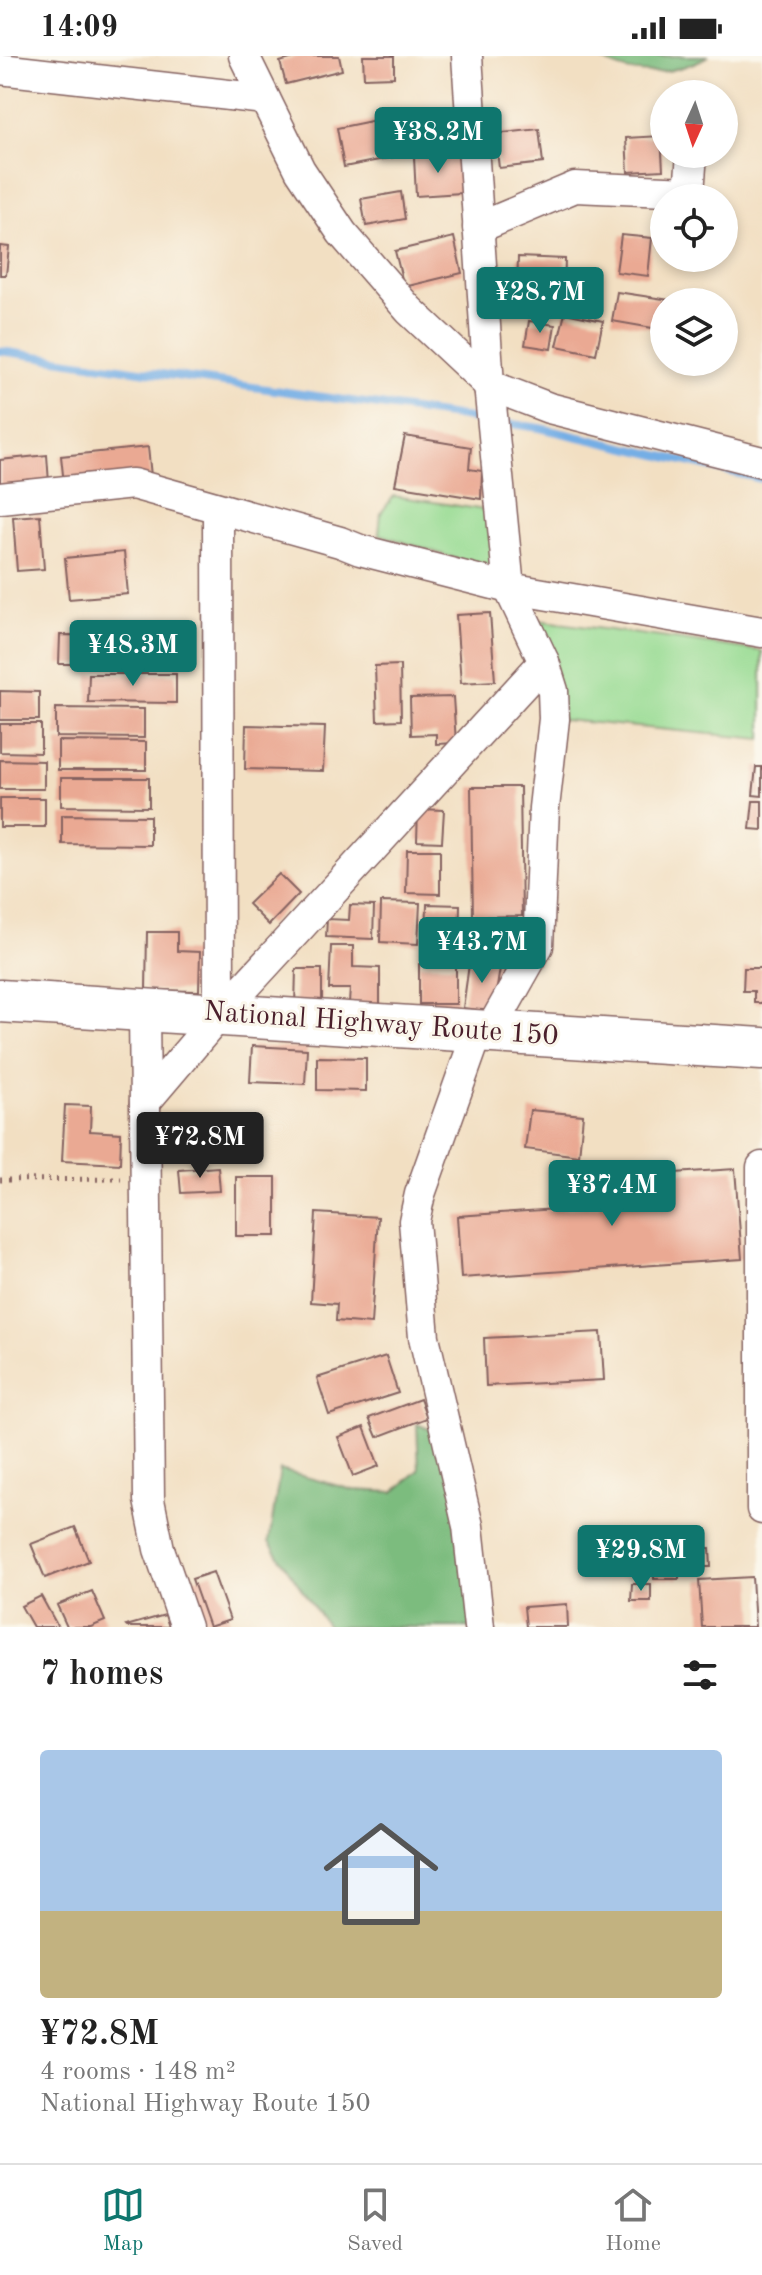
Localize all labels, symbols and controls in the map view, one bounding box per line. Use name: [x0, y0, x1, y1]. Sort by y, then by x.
text: 14:09: [40, 13, 118, 43]
north arrow: [650, 80, 738, 168]
map controls: [650, 80, 738, 376]
pin: ¥38.2M: [373, 107, 503, 175]
text: ¥38.2M: [393, 120, 483, 146]
button: locate: [650, 184, 738, 272]
pin: ¥28.7M: [475, 267, 605, 335]
text: ¥28.7M: [495, 280, 585, 306]
button: layers: [650, 288, 738, 376]
pin: ¥48.3M: [68, 620, 198, 688]
text: ¥48.3M: [88, 633, 178, 659]
pin: ¥43.7M: [417, 917, 547, 985]
text: ¥43.7M: [437, 930, 527, 956]
street label: National Highway Route 150: [202, 999, 560, 1051]
pin: ¥72.8M: [135, 1112, 265, 1180]
text: ¥72.8M: [155, 1125, 245, 1151]
pin: ¥37.4M: [547, 1160, 677, 1228]
text: ¥37.4M: [567, 1173, 657, 1199]
pin: ¥29.8M: [576, 1525, 706, 1593]
text: ¥29.8M: [596, 1538, 686, 1564]
icon: filters: [678, 1653, 722, 1697]
text: 7 homes: [40, 1658, 163, 1692]
icon: home: [309, 1802, 453, 1946]
text: ¥72.8M: [40, 2018, 159, 2052]
text: 4 rooms · 148 m²: [40, 2059, 236, 2085]
text: National Highway Route 150: [40, 2091, 371, 2117]
tab: Map: [101, 2183, 145, 2258]
tab: Saved: [347, 2183, 403, 2258]
tab: Home: [605, 2183, 661, 2258]

